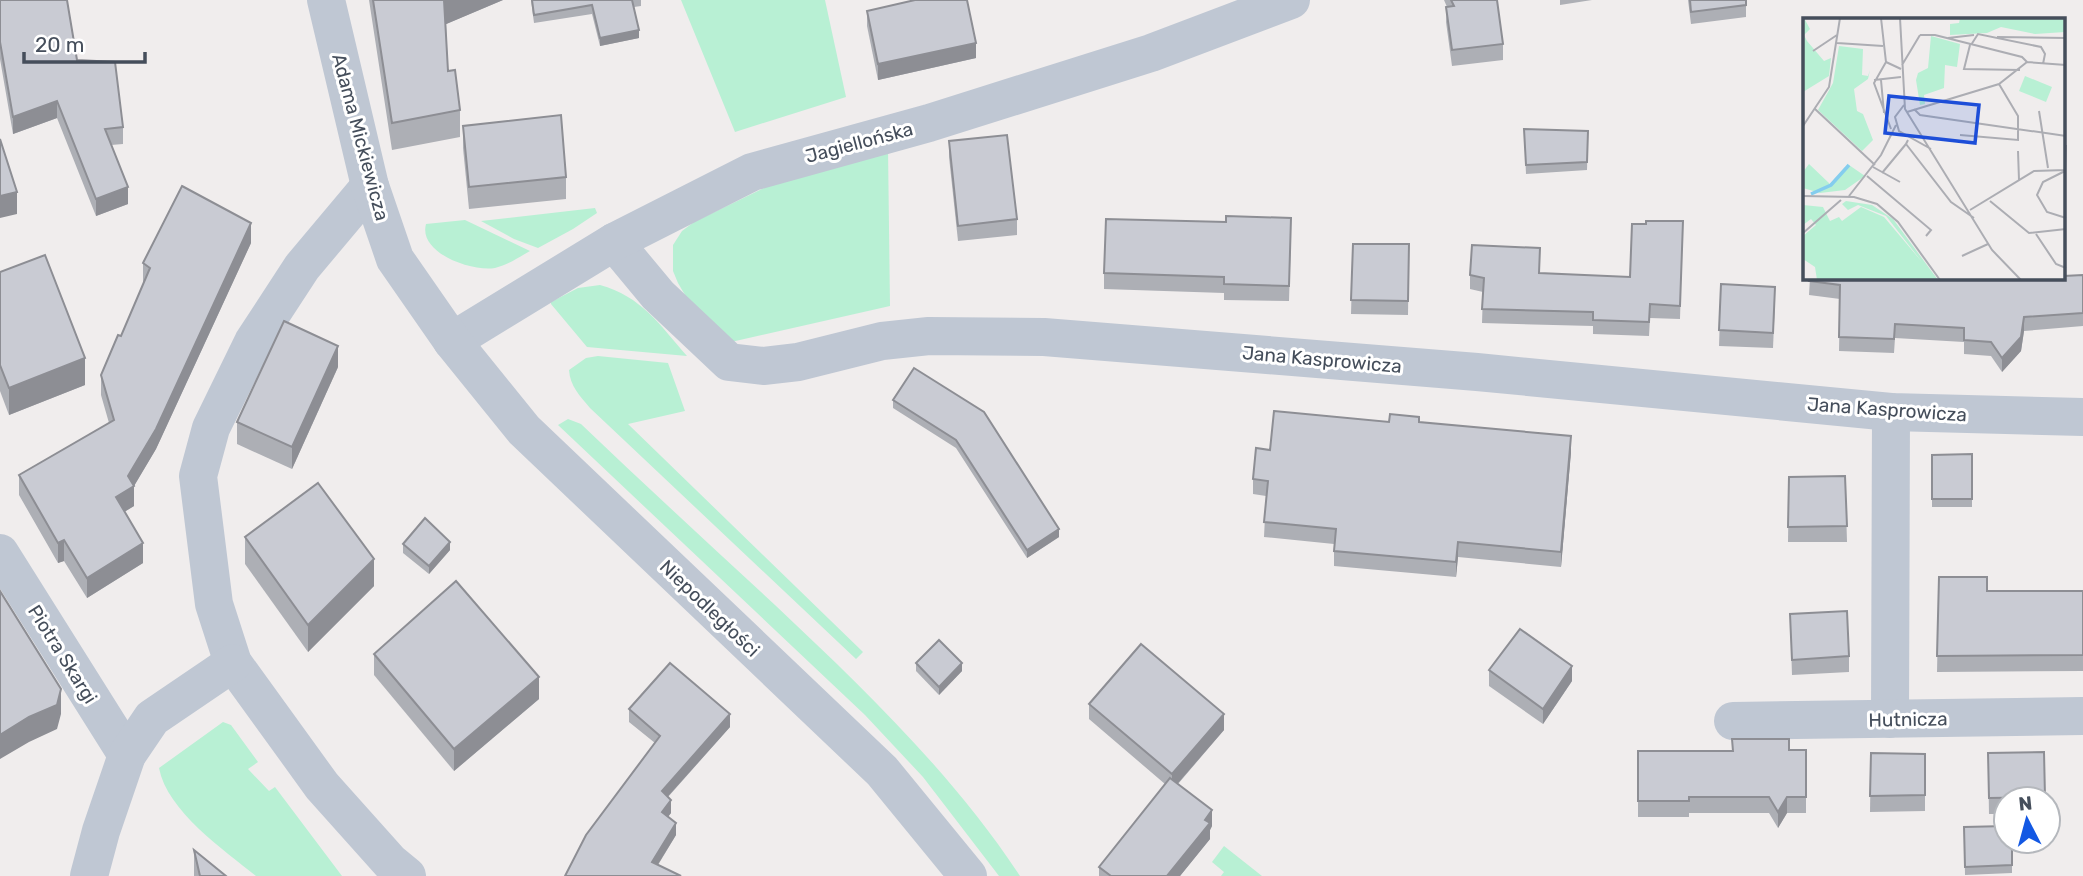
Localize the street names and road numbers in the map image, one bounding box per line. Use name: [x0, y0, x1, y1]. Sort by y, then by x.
street label: Adama Mickiewicza: [327, 51, 394, 223]
street label: Jagiellońska: [803, 117, 915, 168]
street label: Jana Kasprowicza: [1241, 341, 1403, 378]
street label: Jana Kasprowicza: [1806, 392, 1968, 427]
street label: Niepodległości: [655, 555, 764, 662]
street label: Piotra Skargi: [23, 601, 102, 708]
street label: Hutnicza: [1868, 707, 1948, 732]

